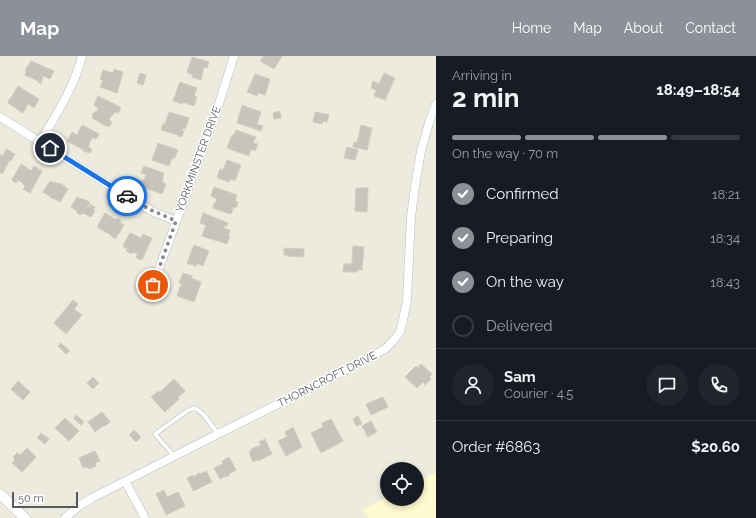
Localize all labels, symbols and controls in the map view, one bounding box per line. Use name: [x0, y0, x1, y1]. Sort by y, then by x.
text: Map: [20, 17, 59, 39]
text: Home: [512, 20, 551, 36]
text: Map: [573, 20, 602, 36]
text: About: [624, 20, 663, 36]
text: Contact: [685, 20, 736, 36]
text: Arriving in: [452, 68, 512, 83]
text: 18:49–18:54: [656, 81, 740, 99]
text: 2 min: [452, 83, 519, 113]
street label: YORKMINSTER DRIVE: [173, 104, 224, 214]
pin: [33, 131, 67, 165]
icon: home: [39, 137, 61, 159]
text: On the way · 70 m: [452, 146, 558, 161]
courier: [107, 176, 147, 216]
icon: check: [452, 183, 474, 205]
icon: car: [116, 185, 138, 207]
text: Confirmed: [486, 185, 559, 203]
text: 18:21: [712, 187, 740, 202]
icon: check: [452, 227, 474, 249]
text: Preparing: [486, 229, 553, 247]
text: 18:34: [710, 231, 740, 246]
pin: [136, 268, 170, 302]
icon: check: [452, 271, 474, 293]
text: On the way: [486, 273, 564, 291]
icon: bag: [142, 274, 164, 296]
text: 18:43: [710, 275, 740, 290]
text: Delivered: [486, 317, 553, 335]
street label: THORNCROFT DRIVE: [276, 349, 379, 410]
button: person: [452, 364, 494, 406]
button: chat: [646, 364, 688, 406]
button: phone: [698, 364, 740, 406]
text: Sam: [504, 368, 536, 386]
text: Courier · 4.5: [504, 386, 573, 401]
text: Order #6863: [452, 438, 540, 456]
text: $20.60: [691, 438, 740, 456]
map controls: [380, 462, 424, 506]
button: locate: [380, 462, 424, 506]
scale bar: [12, 490, 78, 509]
text: 50 m: [18, 492, 44, 505]

